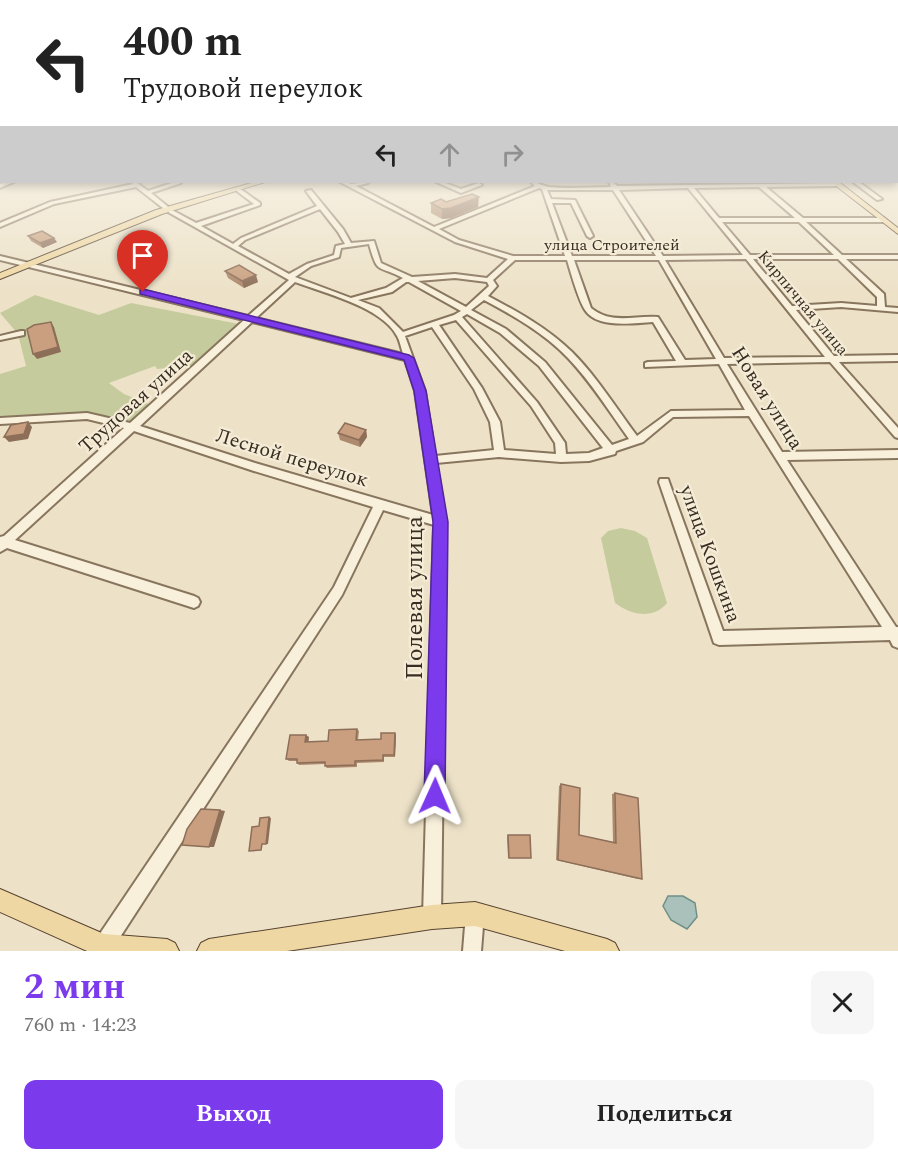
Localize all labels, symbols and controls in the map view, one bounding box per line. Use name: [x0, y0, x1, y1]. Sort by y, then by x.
text: 400 m: [123, 11, 242, 74]
icon: left: [24, 24, 102, 102]
text: Трудовой переулок: [123, 68, 363, 110]
icon: left: [370, 138, 403, 171]
icon: ahead: [433, 138, 466, 171]
icon: right: [496, 138, 529, 171]
pin: [117, 230, 168, 292]
street label: улица Строителей: [543, 233, 680, 257]
icon: arrive: [126, 239, 159, 272]
street label: Кирпичная улица: [752, 245, 854, 361]
street label: Новая улица: [723, 340, 811, 456]
street label: Трудовая улица: [72, 341, 200, 461]
street label: Лесной переулок: [212, 421, 372, 495]
street label: улица Кошкина: [671, 480, 749, 627]
street label: Полевая улица: [397, 516, 433, 680]
position arrow: [403, 764, 467, 828]
text: 2 мин: [24, 960, 125, 1015]
button: close: [811, 971, 874, 1034]
text: 760 m · 14:23: [24, 1010, 136, 1040]
button: Выход: [24, 1080, 443, 1149]
button: Поделиться: [455, 1080, 874, 1149]

